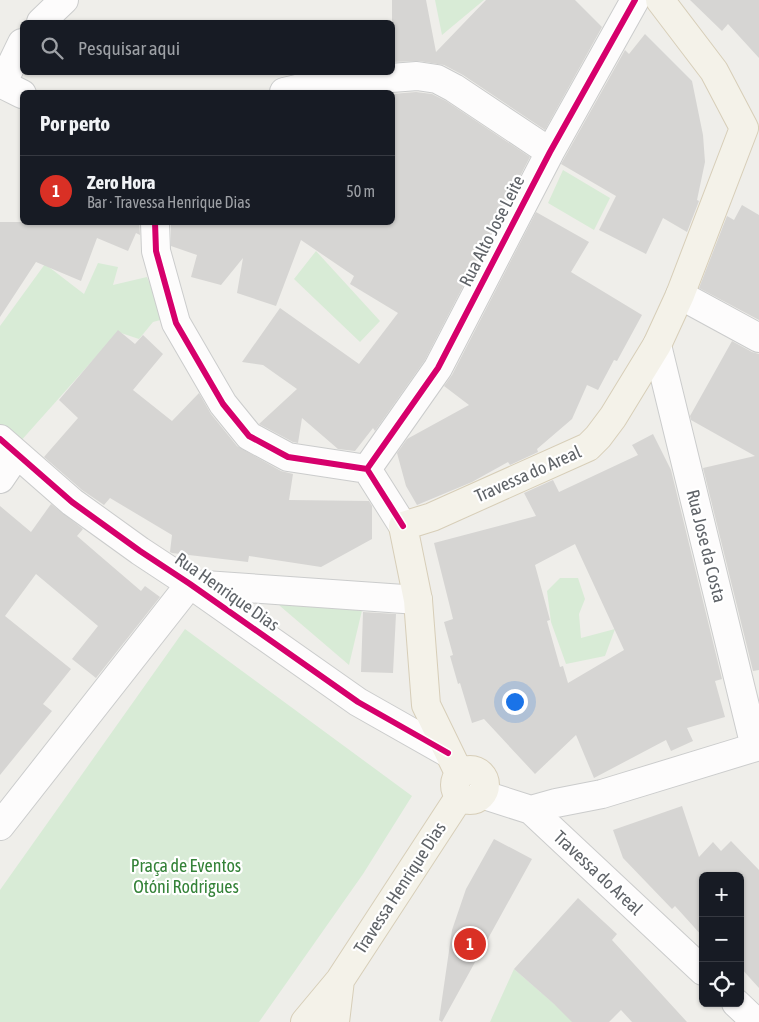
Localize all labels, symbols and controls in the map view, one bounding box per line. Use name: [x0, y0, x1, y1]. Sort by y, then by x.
search box: [20, 20, 395, 75]
icon: search: [38, 34, 66, 62]
text: Pesquisar aqui: [78, 37, 180, 59]
text: Por perto: [40, 111, 110, 135]
text: Zero Hora: [87, 171, 155, 193]
street label: Rua Alto Jose Leite: [455, 172, 529, 290]
text: 1: [52, 182, 60, 200]
text: 50 m: [346, 182, 375, 200]
text: Bar · Travessa Henrique Dias: [87, 193, 250, 211]
street label: Travessa do Areal: [471, 441, 584, 506]
street label: Rua Jose da Costa: [682, 487, 731, 604]
street label: Rua Henrique Dias: [171, 548, 283, 635]
your location: [502, 689, 528, 715]
street label: Travessa Henrique Dias: [349, 818, 450, 957]
street label: Travessa do Areal: [549, 826, 647, 919]
park label: Praça de Eventos Otóni Rodrigues: [131, 855, 241, 897]
map controls: [699, 872, 744, 1007]
button: +: [699, 872, 744, 917]
button: −: [699, 917, 744, 962]
pin: 1: [454, 925, 486, 963]
button: locate: [699, 962, 744, 1007]

